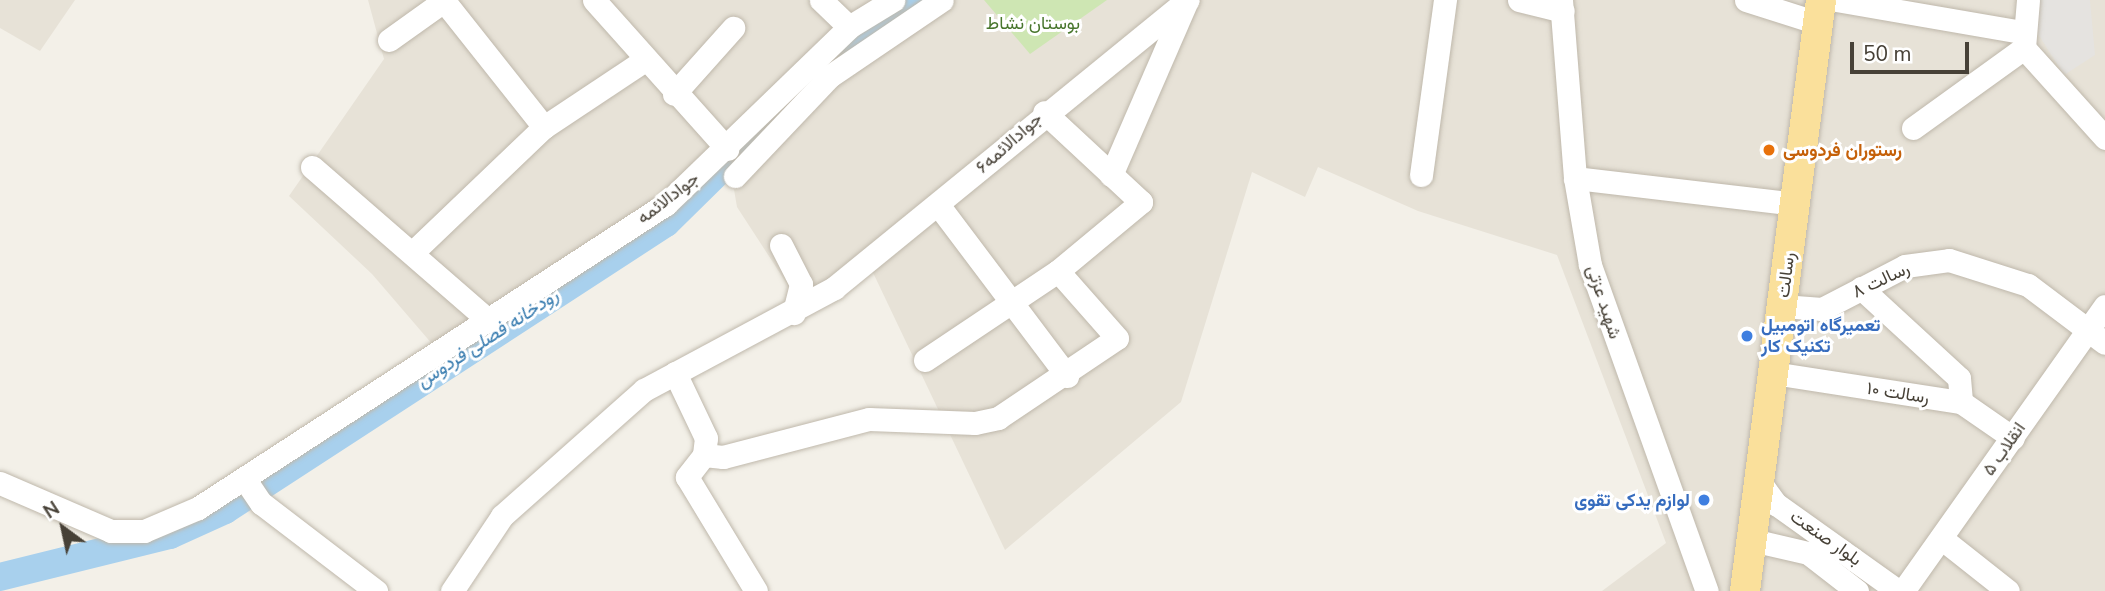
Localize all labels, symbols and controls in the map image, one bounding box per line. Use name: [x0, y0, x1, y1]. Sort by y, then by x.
park label: بوستان نشاط: [986, 12, 1080, 34]
scale bar: [1853, 28, 1972, 72]
text: 50 m: [1863, 40, 1912, 68]
street label: جوادالائمه۶: [972, 108, 1046, 178]
place label: رستوران فردوسی: [1783, 139, 1902, 161]
marker: رستوران فردوسی: [1761, 142, 1777, 158]
street label: جوادالائمه: [633, 167, 703, 229]
street label: رسالت: [1773, 251, 1799, 299]
street label: رسالت ۸: [1849, 257, 1913, 303]
street label: شهید عزتی: [1582, 262, 1626, 342]
water label: رودخانه فصلی فردوس: [413, 285, 563, 393]
place label: تعمیرگاه اتومبیل تکنیک کار: [1761, 315, 1881, 358]
marker: تعمیرگاه اتومبیل تکنیک کار: [1739, 328, 1755, 344]
street label: رسالت ۱۰: [1865, 377, 1931, 409]
street label: انقلاب ۵: [1978, 418, 2030, 480]
place label: لوازم یدکی تقوی: [1574, 489, 1690, 511]
marker: لوازم یدکی تقوی: [1696, 492, 1712, 508]
north arrow: [28, 493, 98, 563]
text: N: [39, 496, 65, 525]
street label: بلوار صنعت: [1786, 506, 1866, 570]

